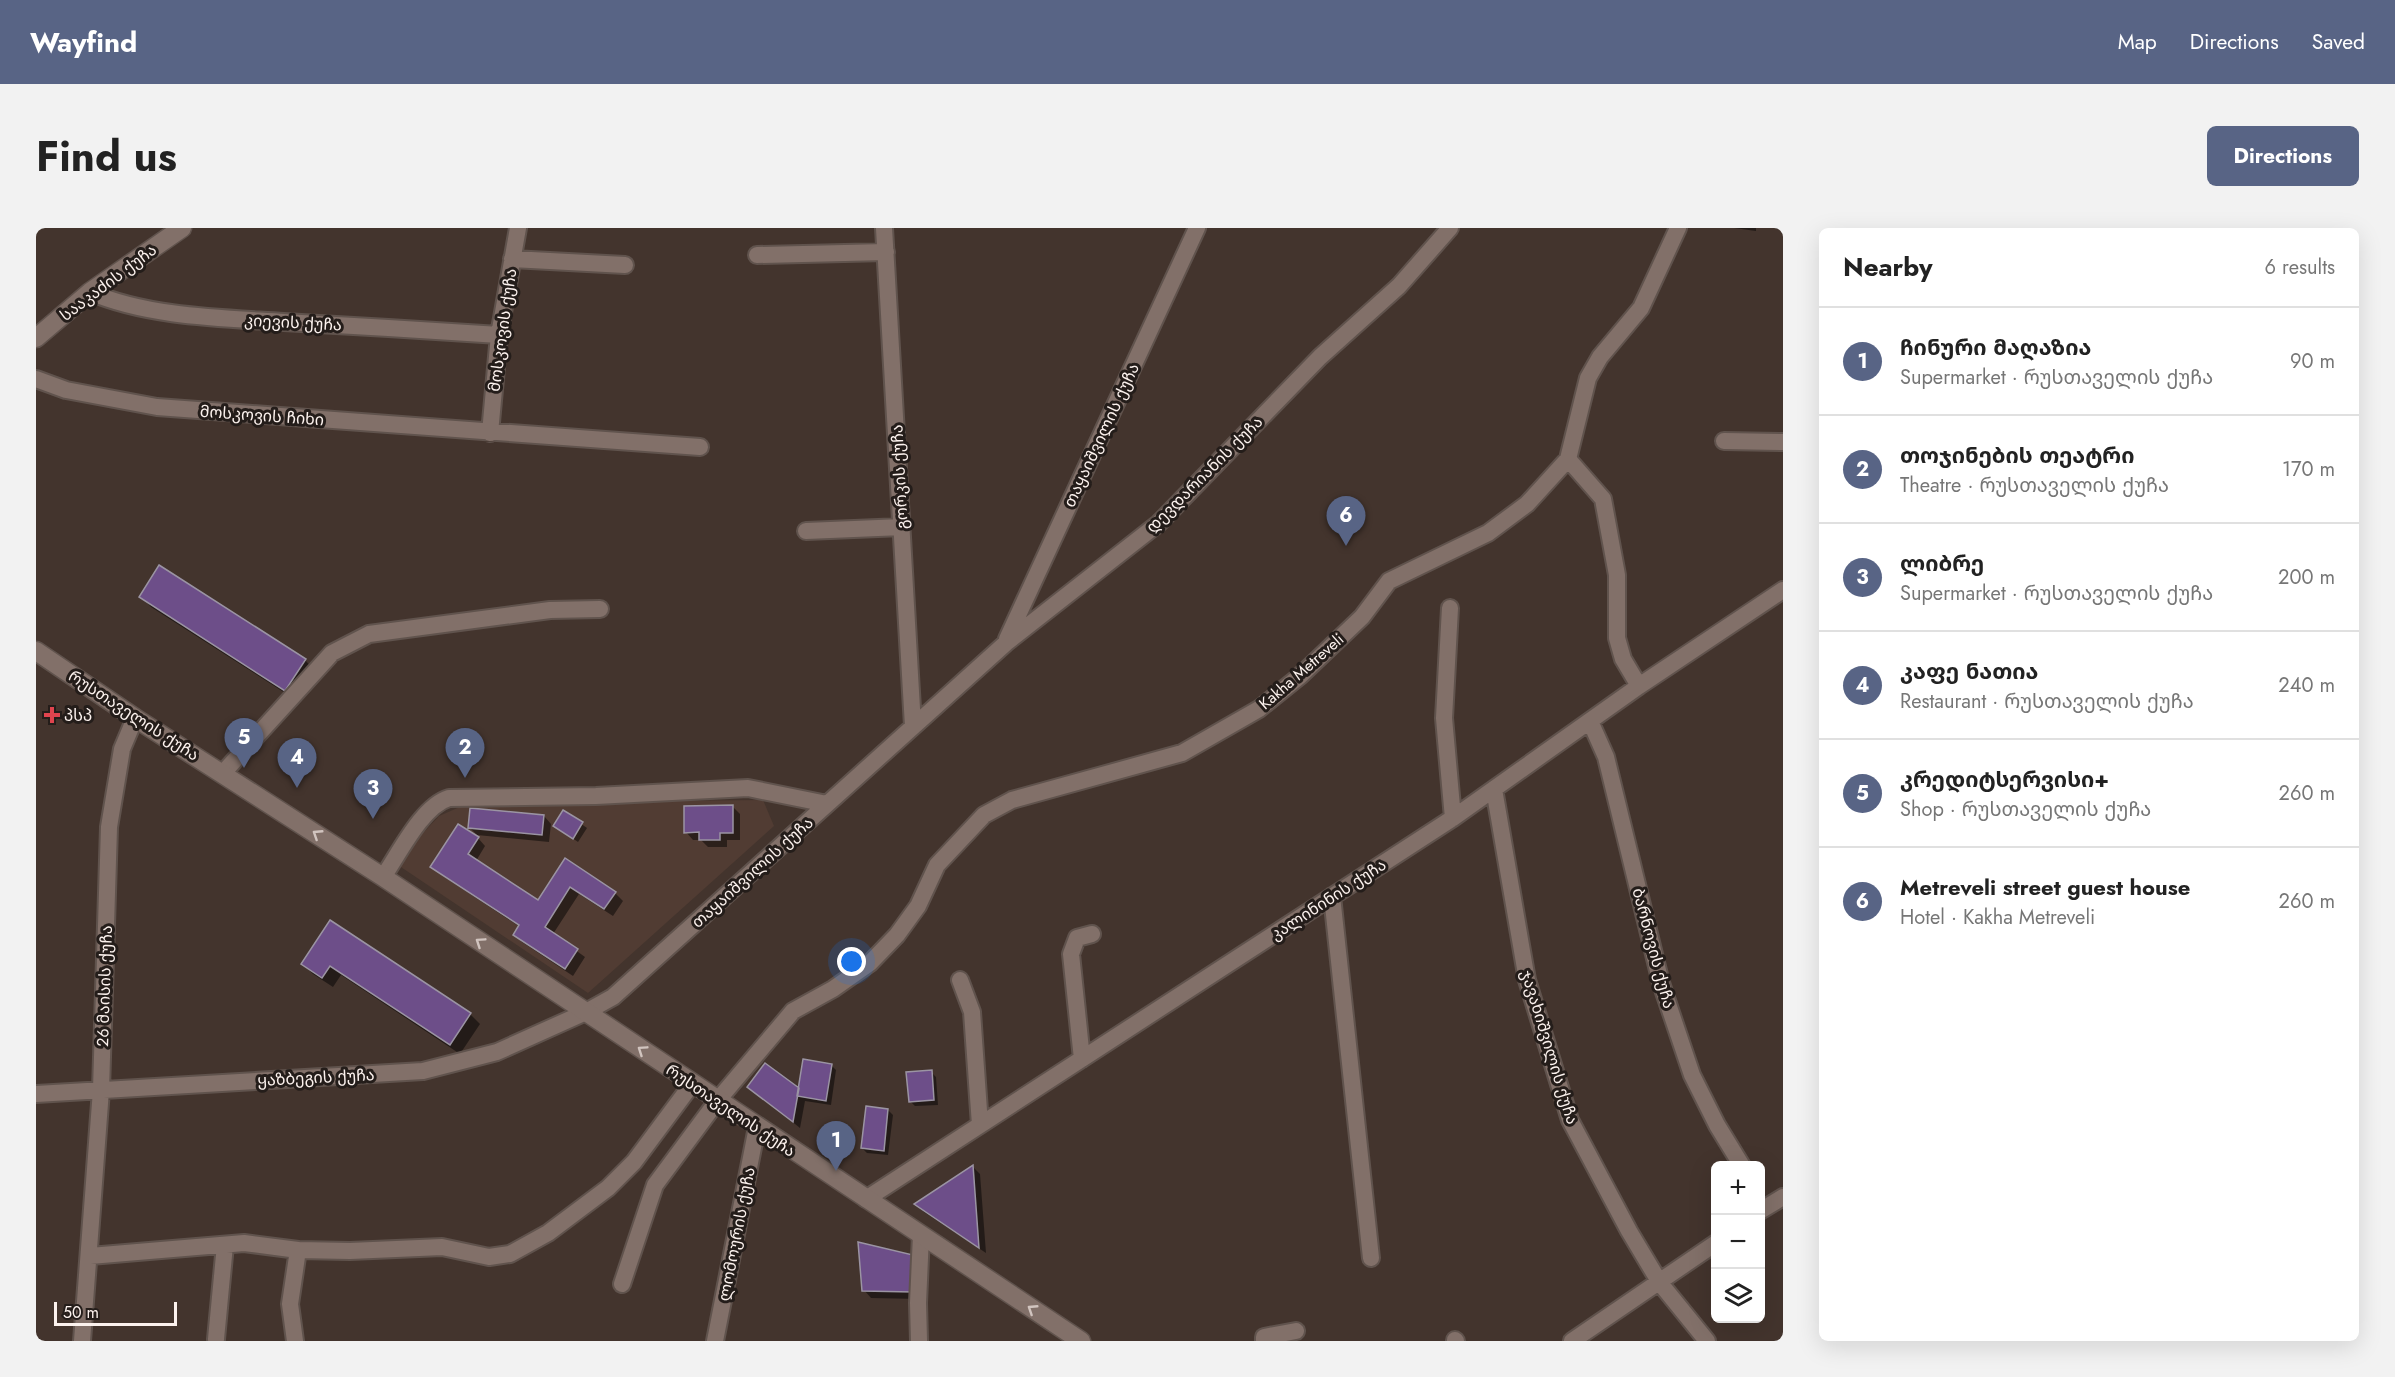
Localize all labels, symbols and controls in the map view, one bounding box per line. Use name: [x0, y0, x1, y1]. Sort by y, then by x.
text: Wayfind: [30, 22, 137, 63]
text: Map: [2118, 27, 2157, 57]
text: Directions: [2190, 27, 2279, 57]
text: Saved: [2312, 27, 2365, 57]
text: Find us: [36, 126, 177, 187]
button: Directions: [2207, 126, 2359, 186]
street label: სააკაძის ქუჩა: [55, 238, 161, 326]
text: Nearby: [1843, 248, 1932, 286]
text: 6 results: [2265, 253, 2335, 282]
street label: მოსკოვის ქუჩა: [482, 267, 523, 393]
street label: კიევის ქუჩა: [244, 308, 342, 337]
text: ჩინური მაღაზია: [1900, 331, 2091, 363]
text: 1: [1857, 347, 1868, 376]
text: 90 m: [2290, 347, 2335, 376]
street label: თაყაიშვილის ქუჩა: [1058, 359, 1145, 511]
text: Supermarket · რუსთაველის ქუჩა: [1900, 363, 2213, 392]
street label: მოსკოვის ჩიხი: [199, 400, 325, 431]
street label: დევდარიანის ქუჩა: [1141, 411, 1268, 538]
street label: გორკის ქუჩა: [885, 424, 914, 530]
text: თოჯინების თეატრი: [1900, 439, 2135, 471]
text: 2: [1856, 455, 1869, 484]
text: 170 m: [2282, 455, 2335, 484]
text: Theatre · რუსთაველის ქუჩა: [1900, 471, 2169, 500]
pin: 6: [1326, 496, 1366, 546]
text: ლიბრე: [1900, 547, 1984, 579]
text: 3: [1856, 563, 1869, 592]
text: 200 m: [2278, 563, 2335, 592]
text: Supermarket · რუსთაველის ქუჩა: [1900, 579, 2213, 608]
street label: Kakha Metreveli: [1254, 628, 1349, 715]
text: კაფე ნათია: [1900, 655, 2038, 687]
street label: რუსთაველის ქუჩა: [64, 664, 204, 766]
text: 4: [1856, 671, 1869, 700]
text: 240 m: [2278, 671, 2335, 700]
text: Restaurant · რუსთაველის ქუჩა: [1900, 687, 2194, 716]
place label: პსპ: [64, 704, 92, 727]
marker: პსპ: [45, 708, 59, 722]
pin: 5: [224, 718, 264, 768]
pin: 2: [446, 728, 484, 778]
pin: 4: [278, 738, 316, 788]
text: კრედიტსერვისი+: [1900, 763, 2109, 795]
pin: 3: [354, 770, 392, 819]
text: 5: [1856, 779, 1869, 808]
text: 260 m: [2279, 779, 2335, 808]
text: Shop · რუსთაველის ქუჩა: [1900, 795, 2151, 824]
street label: თაყაიშვილის ქუჩა: [686, 811, 818, 933]
one-way arrow: [313, 830, 323, 842]
street label: კალინინის ქუჩა: [1266, 853, 1391, 946]
text: Metreveli street guest house: [1900, 871, 2190, 903]
street label: ბარნოვის ქუჩა: [1626, 885, 1681, 1011]
text: 6: [1856, 887, 1869, 916]
text: 260 m: [2279, 887, 2335, 916]
text: Hotel · Kakha Metreveli: [1900, 903, 2095, 932]
street label: 26 მაისის ქუჩა: [91, 925, 118, 1047]
one-way arrow: [476, 937, 486, 949]
your location: [837, 947, 866, 976]
street label: ჯავახიშვილის ქუჩა: [1515, 967, 1584, 1127]
one-way arrow: [638, 1046, 649, 1057]
street label: რუსთაველის ქუჩა: [661, 1058, 800, 1162]
street label: ყაზბეგის ქუჩა: [257, 1063, 375, 1092]
pin: 1: [816, 1122, 856, 1171]
map controls: [1711, 1161, 1765, 1323]
button: +: [1711, 1161, 1765, 1215]
street label: ლომოურის ქუჩა: [712, 1165, 761, 1303]
button: −: [1711, 1215, 1765, 1269]
button: layers: [1711, 1269, 1765, 1323]
scale bar: [54, 1299, 177, 1326]
text: 50 m: [63, 1301, 99, 1324]
one-way arrow: [1028, 1305, 1039, 1316]

